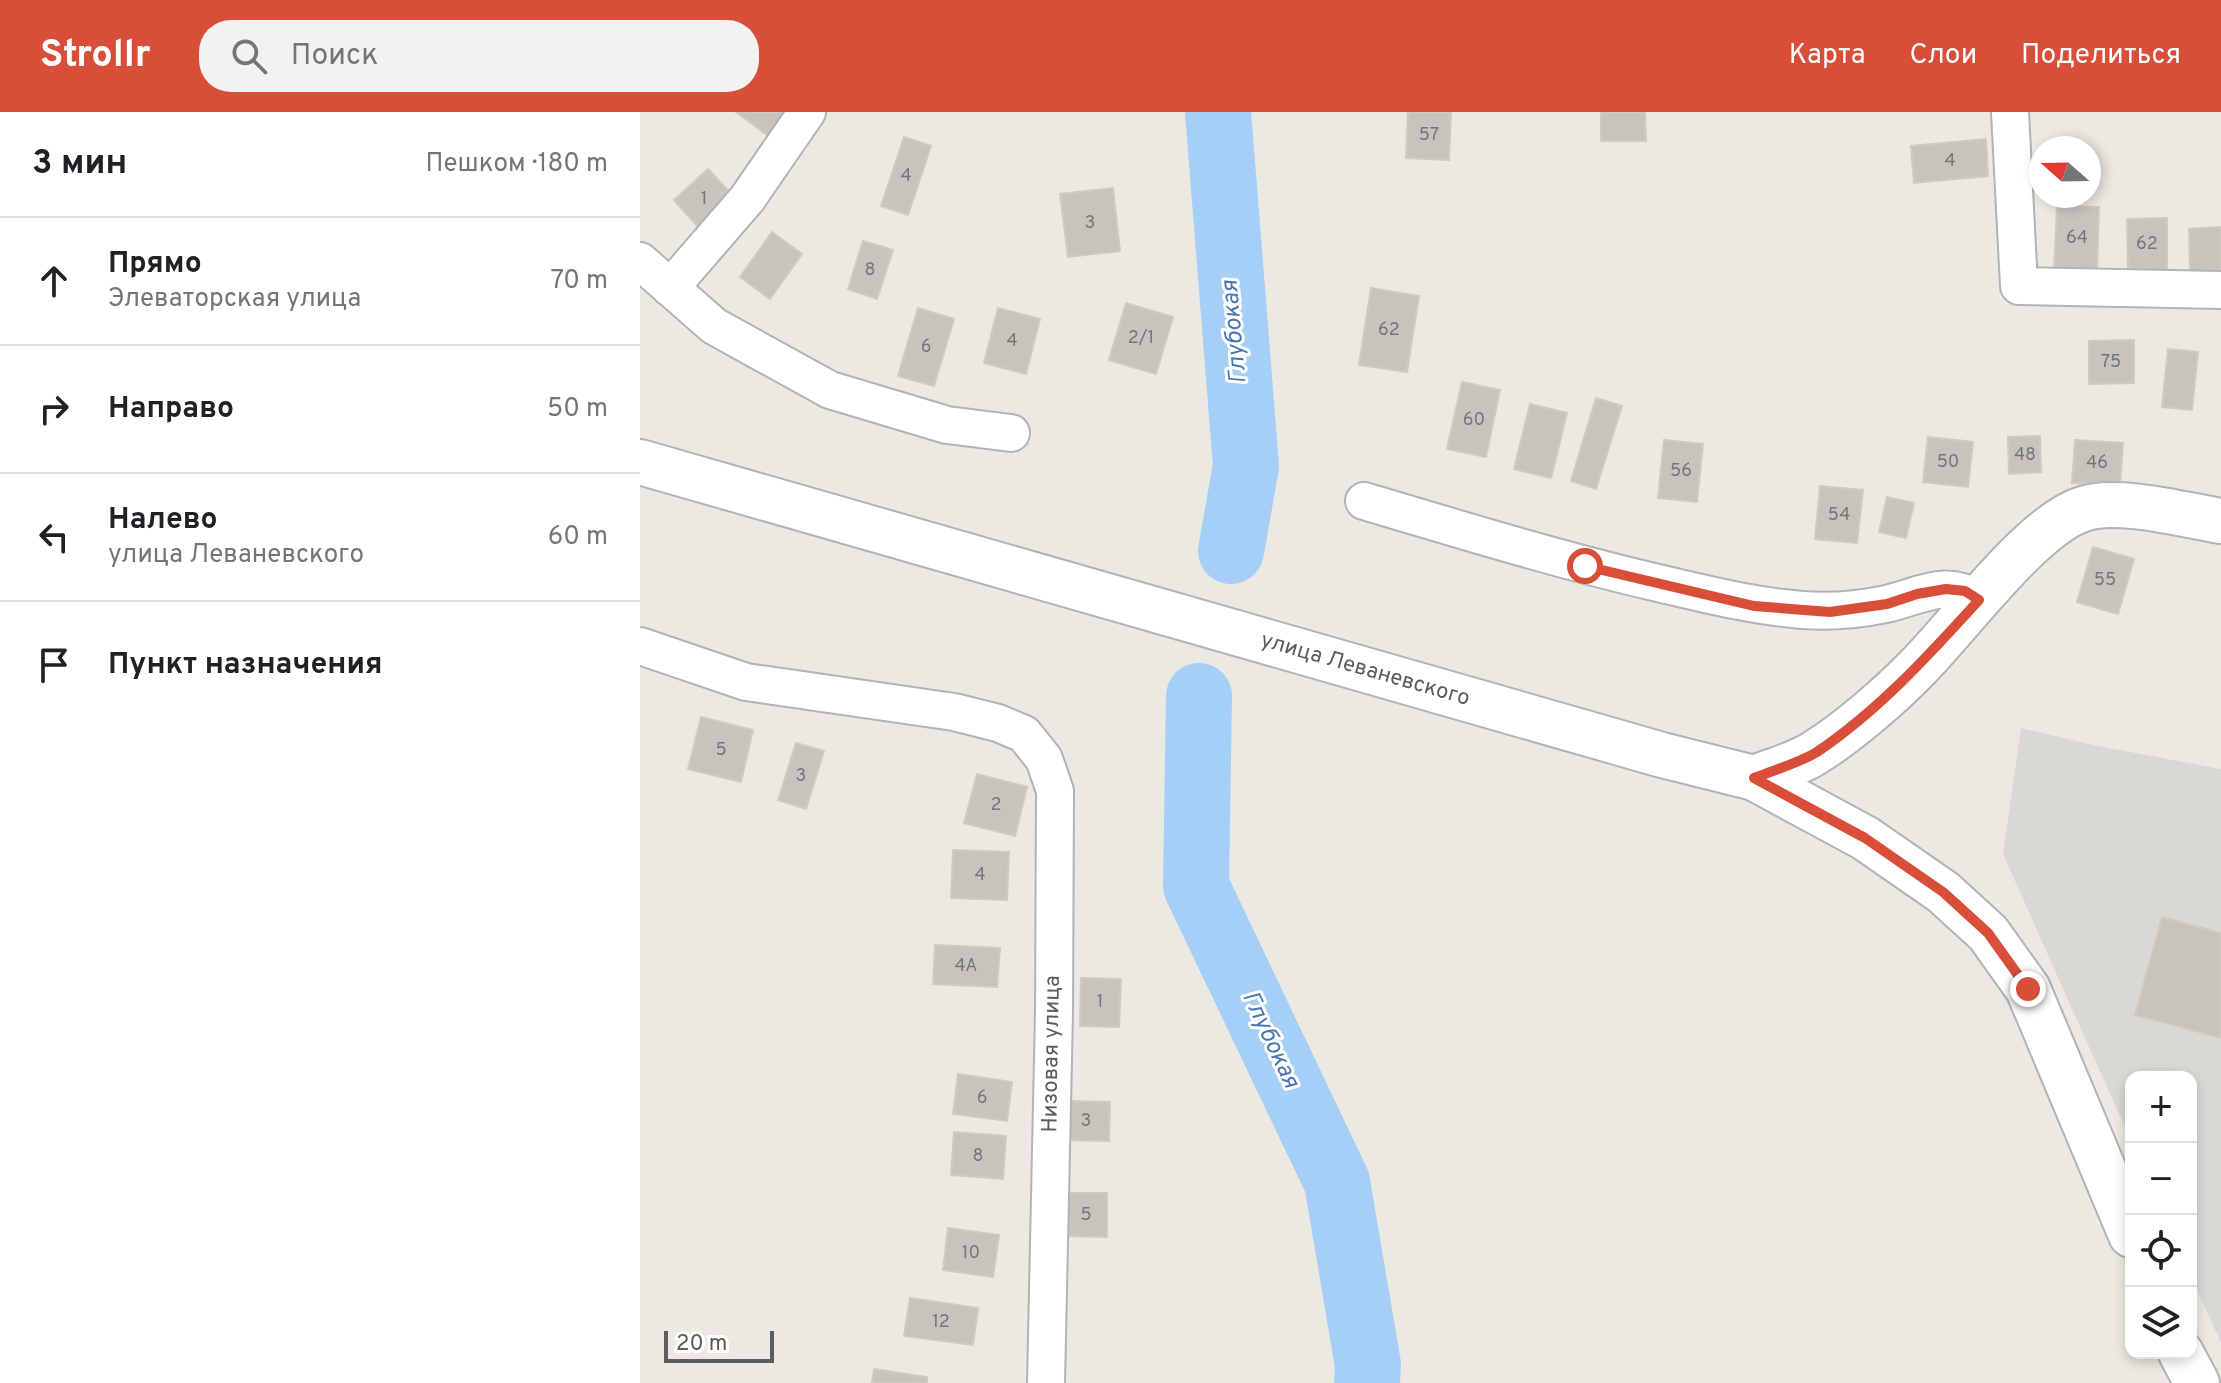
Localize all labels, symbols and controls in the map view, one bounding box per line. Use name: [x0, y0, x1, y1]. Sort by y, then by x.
search box: [199, 20, 759, 92]
text: Strollr: [40, 32, 151, 81]
icon: search: [227, 34, 271, 78]
text: Поиск: [291, 38, 378, 75]
text: Карта: [1789, 38, 1865, 74]
text: Слои: [1909, 38, 1977, 74]
text: Поделиться: [2021, 38, 2181, 74]
house number: 57: [1419, 124, 1439, 147]
north arrow: [2029, 136, 2101, 208]
text: 3 мин: [32, 143, 127, 186]
text: Пешком · 180 m: [425, 148, 608, 181]
house number: 4: [1944, 150, 1956, 173]
house number: 4: [900, 165, 912, 188]
house number: 1: [701, 188, 707, 211]
house number: 3: [1085, 212, 1095, 235]
house number: 64: [2066, 227, 2088, 250]
house number: 62: [2136, 233, 2158, 256]
text: Прямо: [108, 246, 202, 283]
icon: ahead: [32, 259, 76, 303]
house number: 8: [865, 259, 876, 282]
text: 70 m: [550, 265, 608, 298]
water label: Глубокая: [1215, 278, 1254, 385]
text: Элеваторская улица: [108, 283, 361, 316]
house number: 62: [1378, 319, 1400, 342]
house number: 2/1: [1128, 327, 1154, 350]
house number: 4: [1006, 330, 1018, 353]
house number: 6: [921, 336, 931, 359]
house number: 75: [2101, 351, 2121, 374]
icon: right: [32, 387, 76, 431]
text: Направо: [108, 391, 234, 428]
text: 50 m: [547, 393, 608, 426]
house number: 60: [1463, 409, 1485, 432]
house number: 48: [2014, 444, 2036, 467]
house number: 50: [1937, 451, 1959, 474]
house number: 46: [2086, 452, 2108, 475]
house number: 56: [1670, 460, 1692, 483]
text: Налево: [108, 502, 217, 539]
house number: 54: [1828, 504, 1850, 527]
icon: left: [32, 515, 76, 559]
text: 60 m: [548, 521, 608, 554]
text: улица Леваневского: [108, 539, 364, 572]
route start: [1567, 548, 1603, 584]
house number: 55: [2094, 569, 2116, 592]
street label: улица Леваневского: [1257, 627, 1473, 713]
icon: arrive: [32, 643, 76, 687]
text: Пункт назначения: [108, 647, 382, 684]
house number: 5: [715, 739, 727, 762]
house number: 3: [796, 765, 806, 788]
house number: 2: [990, 794, 1002, 817]
house number: 4: [974, 864, 986, 887]
house number: 4А: [954, 955, 978, 978]
route end: [2010, 971, 2046, 1007]
street label: Низовая улица: [1037, 975, 1067, 1133]
water label: Глубокая: [1234, 987, 1306, 1094]
house number: 1: [1097, 991, 1103, 1014]
map controls: [2125, 1071, 2197, 1359]
button: +: [2125, 1071, 2197, 1143]
house number: 6: [977, 1087, 987, 1110]
house number: 3: [1081, 1110, 1091, 1133]
button: −: [2125, 1143, 2197, 1215]
house number: 8: [973, 1145, 984, 1168]
house number: 5: [1080, 1204, 1092, 1227]
button: locate: [2125, 1215, 2197, 1287]
house number: 10: [962, 1242, 980, 1265]
button: layers: [2125, 1287, 2197, 1359]
house number: 12: [932, 1311, 950, 1334]
scale bar: [664, 1327, 774, 1363]
text: 20 m: [676, 1331, 727, 1358]

